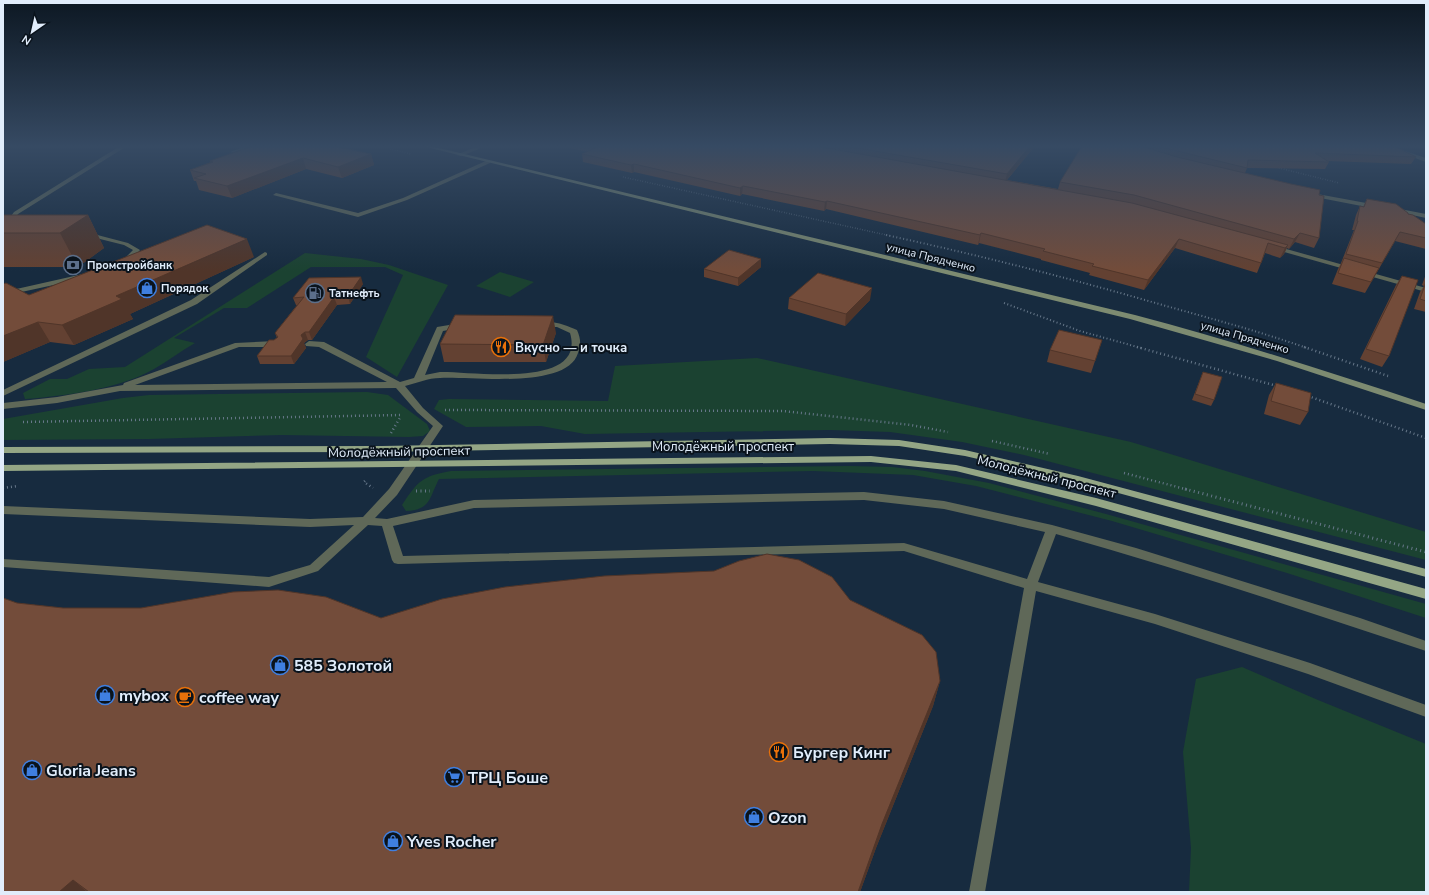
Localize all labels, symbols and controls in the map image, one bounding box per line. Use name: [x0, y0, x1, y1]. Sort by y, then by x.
north arrow: [12, 12, 52, 52]
text: N: [19, 31, 34, 48]
street label: улица Прядченко: [885, 239, 977, 276]
bank icon: Промстройбанк: [62, 254, 84, 276]
place label: Промстройбанк: [87, 258, 173, 273]
shop icon: Порядок: [136, 277, 158, 299]
place label: Порядок: [161, 281, 209, 296]
fuel station icon: Татнефть: [304, 282, 326, 304]
place label: Татнефть: [329, 286, 380, 301]
street label: улица Прядченко: [1199, 318, 1291, 357]
restaurant icon: Вкусно — и точка: [490, 336, 512, 358]
place label: Вкусно — и точка: [515, 339, 627, 357]
street label: Молодёжный проспект: [652, 438, 794, 456]
street label: Молодёжный проспект: [328, 442, 470, 462]
street label: Молодёжный проспект: [976, 451, 1118, 503]
shop icon: 585 Золотой: [269, 654, 291, 676]
place label: 585 Золотой: [294, 655, 392, 677]
shop icon: mybox: [94, 684, 116, 706]
place label: mybox: [119, 685, 169, 707]
cafe icon: coffee way: [174, 686, 196, 708]
place label: coffee way: [199, 687, 279, 709]
restaurant icon: Бургер Кинг: [768, 741, 790, 763]
place label: Бургер Кинг: [793, 742, 891, 764]
shop icon: Gloria Jeans: [21, 759, 43, 781]
place label: Gloria Jeans: [46, 760, 136, 782]
supermarket icon: ТРЦ Боше: [443, 766, 465, 788]
place label: ТРЦ Боше: [468, 767, 548, 789]
shop icon: Ozon: [743, 806, 765, 828]
place label: Ozon: [768, 807, 807, 829]
shop icon: Yves Rocher: [382, 830, 404, 852]
place label: Yves Rocher: [406, 831, 497, 853]

